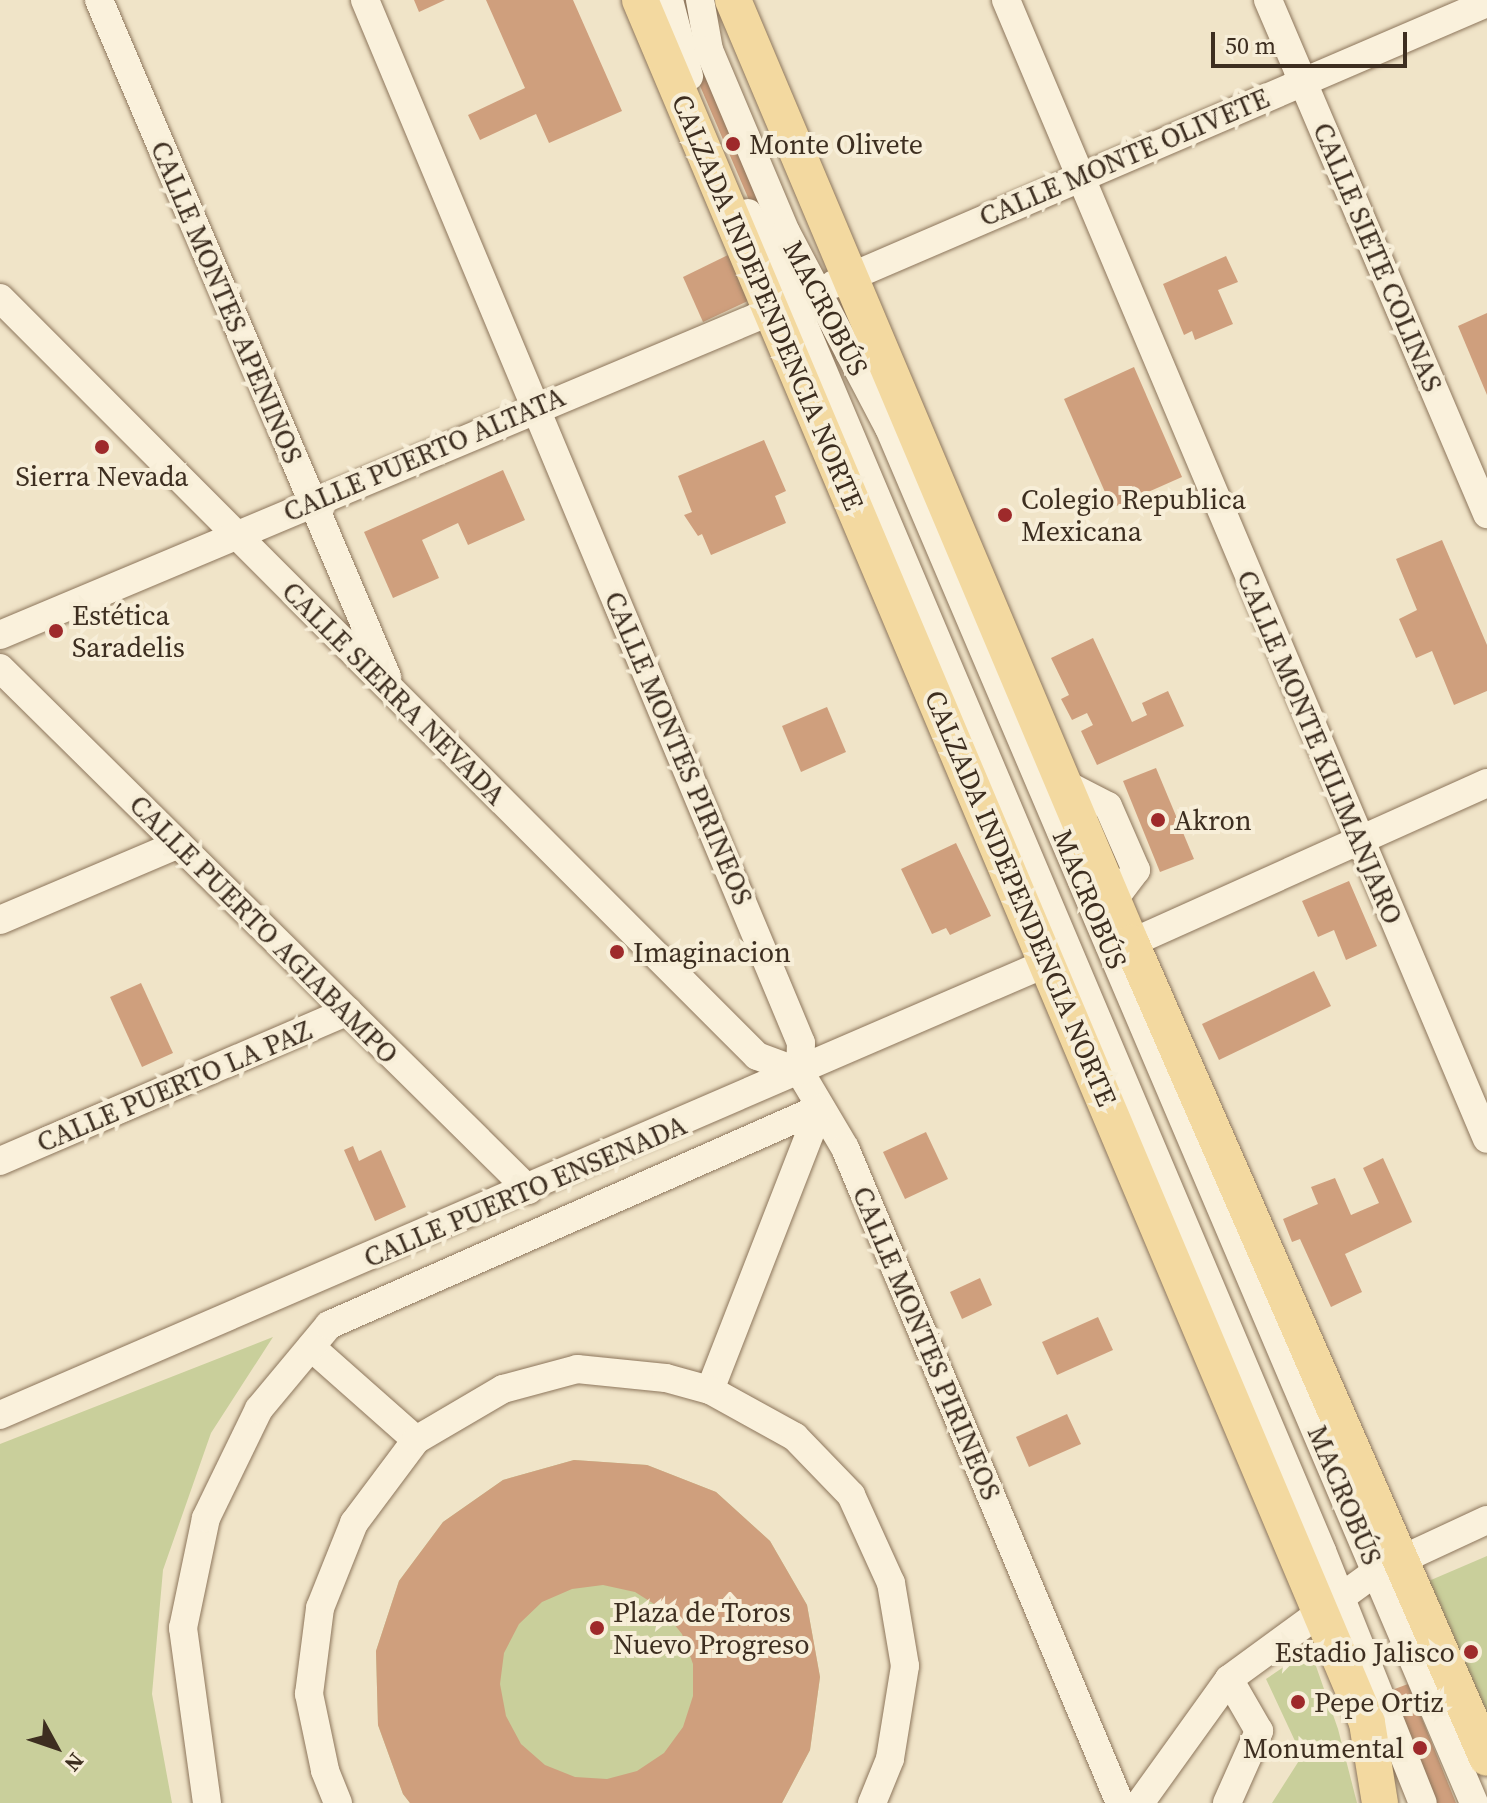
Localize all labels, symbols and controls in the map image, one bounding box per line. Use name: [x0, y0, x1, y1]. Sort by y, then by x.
scale bar: [1215, 16, 1411, 66]
text: 50 m: [1225, 29, 1276, 62]
street label: CALLE MONTE OLIVETE: [974, 81, 1274, 233]
street label: CALZADA INDEPENDENCIA NORTE: [665, 89, 871, 515]
street label: CALLE SIETE COLINAS: [1306, 117, 1450, 397]
place label: Monte Olivete: [749, 127, 923, 161]
marker: Monte Olivete: [724, 135, 742, 153]
street label: CALLE MONTES APENINOS: [144, 136, 310, 468]
street label: MACROBÚS: [776, 235, 876, 381]
street label: CALLE PUERTO ALTATA: [278, 379, 570, 529]
marker: Sierra Nevada: [93, 438, 111, 456]
place label: Sierra Nevada: [15, 459, 189, 493]
place label: Colegio Republica Mexicana: [1021, 482, 1246, 548]
marker: Colegio Republica Mexicana: [996, 506, 1014, 524]
street label: CALLE MONTE KILIMANJARO: [1230, 565, 1410, 929]
street label: CALLE SIERRA NEVADA: [275, 574, 513, 812]
street label: CALLE MONTES PIRINEOS: [598, 586, 760, 910]
place label: Estética Saradelis: [72, 598, 185, 664]
marker: Estética Saradelis: [47, 622, 65, 640]
street label: CALZADA INDEPENDENCIA NORTE: [918, 685, 1124, 1111]
street label: CALLE PUERTO AGIABAMPO: [123, 788, 405, 1070]
place label: Akron: [1174, 803, 1252, 837]
marker: Akron: [1149, 811, 1167, 829]
street label: MACROBÚS: [1046, 824, 1134, 974]
place label: Imaginacion: [633, 935, 791, 969]
marker: Imaginacion: [608, 943, 626, 961]
street label: CALLE PUERTO LA PAZ: [32, 1013, 316, 1159]
street label: CALLE PUERTO ENSENADA: [359, 1108, 691, 1274]
street label: CALLE MONTES PIRINEOS: [846, 1181, 1008, 1505]
street label: MACROBÚS: [1301, 1420, 1389, 1570]
place label: Plaza de Toros Nuevo Progreso: [613, 1595, 810, 1661]
marker: Plaza de Toros Nuevo Progreso: [588, 1619, 606, 1637]
place label: Estadio Jalisco: [1275, 1635, 1455, 1669]
marker: Estadio Jalisco: [1462, 1643, 1480, 1661]
place label: Pepe Ortiz: [1314, 1685, 1443, 1719]
marker: Pepe Ortiz: [1289, 1693, 1307, 1711]
north arrow: [16, 1707, 96, 1787]
place label: Monumental: [1243, 1731, 1404, 1765]
marker: Monumental: [1411, 1739, 1429, 1757]
text: N: [58, 1747, 91, 1778]

